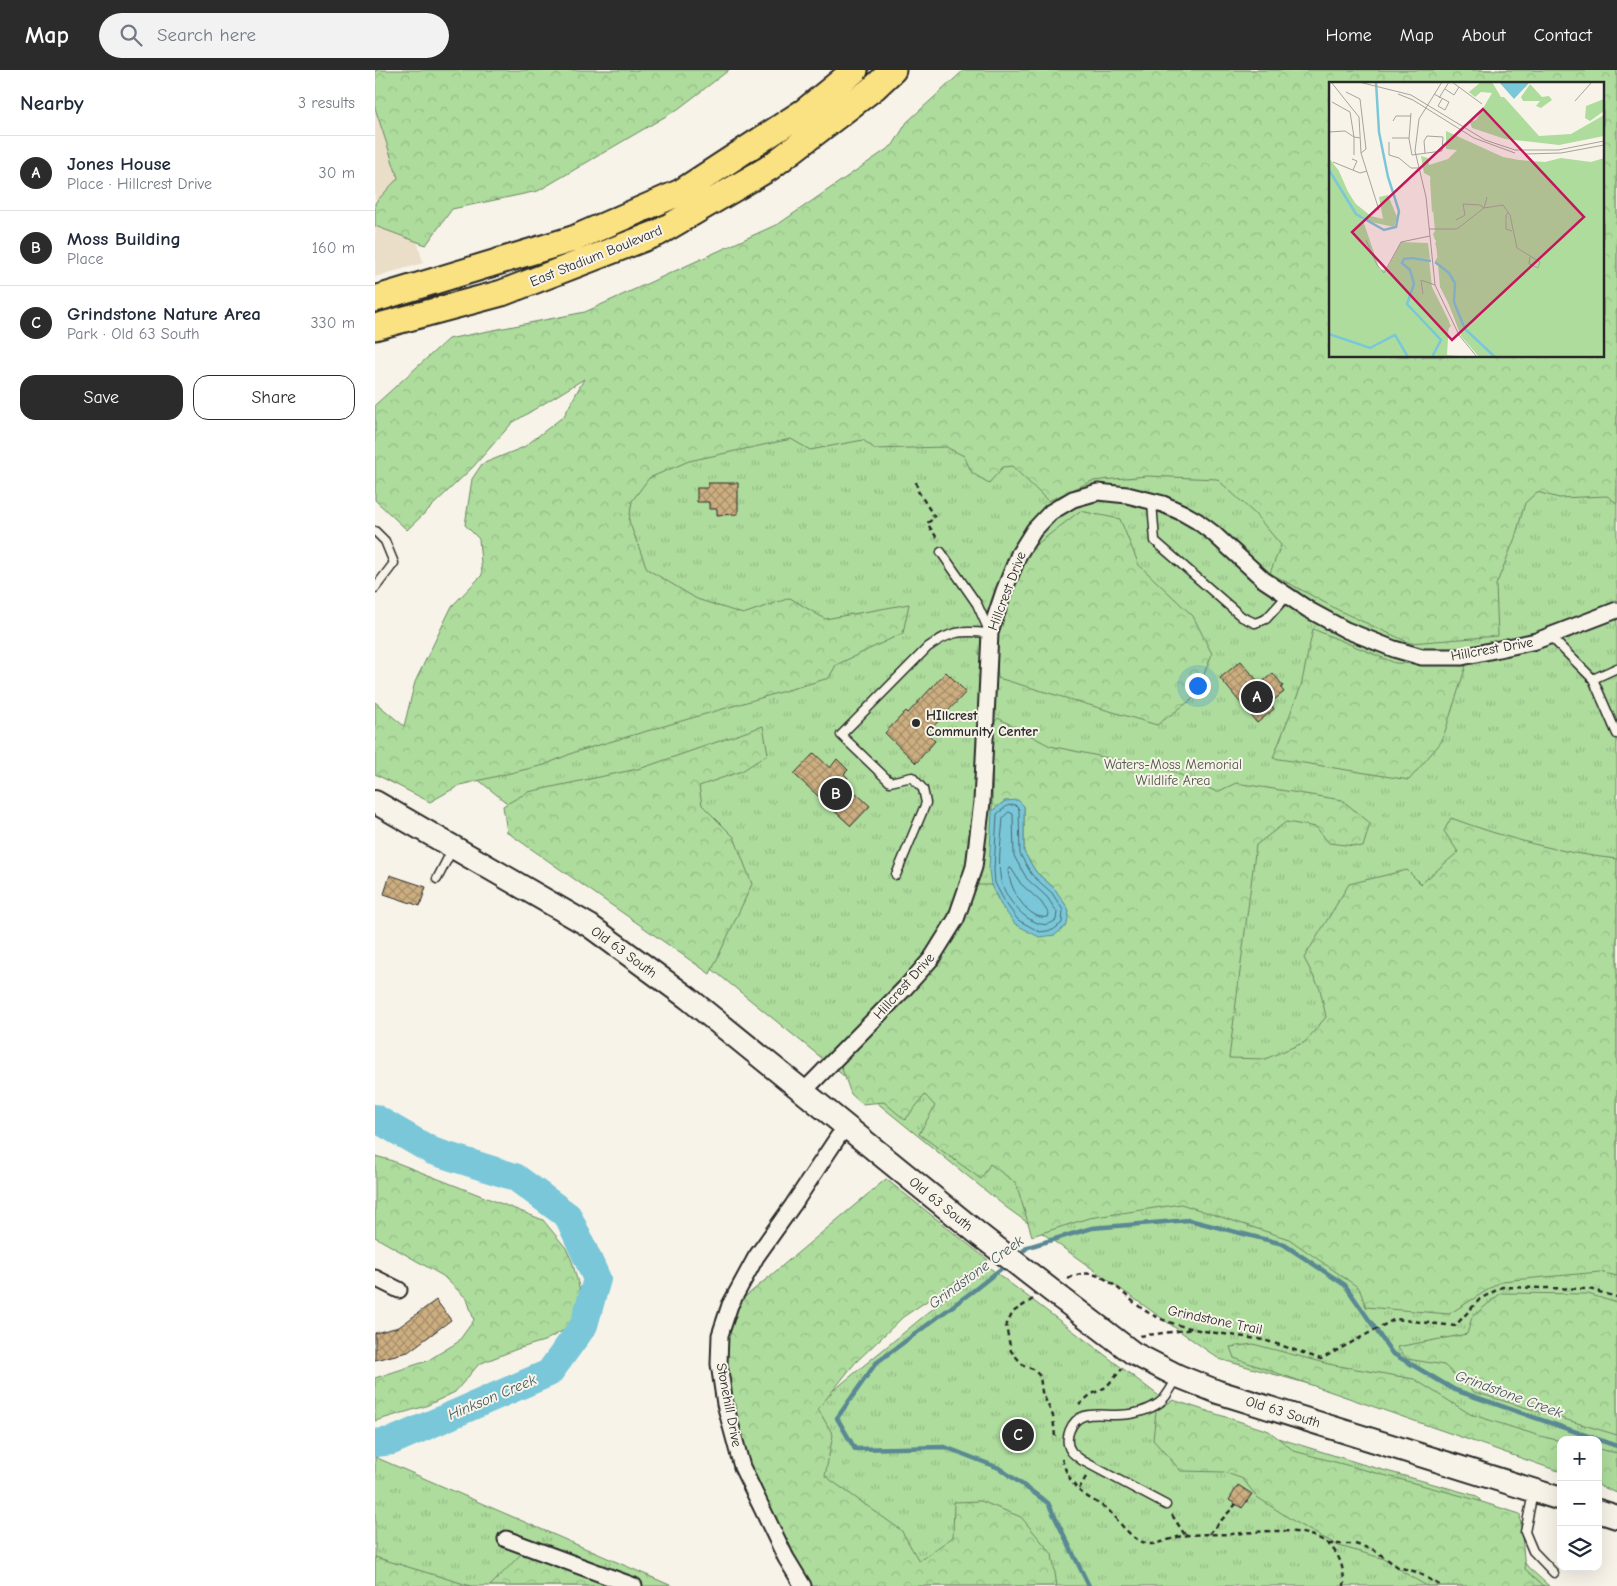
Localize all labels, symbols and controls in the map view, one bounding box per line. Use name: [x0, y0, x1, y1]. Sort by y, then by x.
search box: [99, 13, 449, 58]
text: Map: [25, 21, 69, 49]
icon: search: [117, 21, 145, 49]
text: Search here: [157, 24, 256, 46]
text: Home: [1325, 25, 1372, 46]
text: Map: [1400, 25, 1434, 46]
text: About: [1462, 25, 1506, 46]
text: Contact: [1534, 25, 1592, 46]
inset map: [1329, 82, 1605, 358]
text: Nearby: [20, 91, 84, 115]
text: 3 results: [298, 94, 355, 112]
text: Jones House: [67, 153, 171, 175]
text: A: [32, 164, 40, 182]
text: 30 m: [319, 164, 355, 182]
text: Place · Hillcrest Drive: [67, 175, 212, 193]
street label: East Stadium Boulevard: [527, 222, 665, 290]
text: Moss Building: [67, 228, 181, 250]
text: B: [31, 239, 41, 257]
text: 160 m: [312, 239, 355, 257]
text: Place: [67, 250, 103, 268]
text: Grindstone Nature Area: [67, 303, 261, 325]
text: C: [31, 314, 41, 332]
text: 330 m: [310, 314, 355, 332]
text: Park · Old 63 South: [67, 325, 200, 343]
button: Save: [20, 375, 183, 420]
button: Share: [193, 375, 355, 420]
street label: Hillcrest Drive: [984, 549, 1030, 633]
street label: Hillcrest Drive: [1450, 633, 1534, 665]
your location: [1185, 673, 1211, 699]
pin: A: [1241, 678, 1273, 716]
place label: HIllcrest Community Center: [926, 707, 1038, 740]
marker: HIllcrest Community Center: [910, 717, 922, 729]
park label: Waters-Moss Memorial Wildlife Area: [1104, 756, 1242, 789]
pin: B: [820, 775, 852, 813]
street label: Old 63 South: [588, 922, 660, 982]
street label: Hillcrest Drive: [870, 949, 938, 1023]
street label: Old 63 South: [906, 1173, 976, 1235]
water label: Grindstone Creek: [925, 1231, 1028, 1312]
street label: Grindstone Trail: [1166, 1302, 1264, 1338]
street label: Stonehill Drive: [713, 1362, 745, 1448]
water label: Grindstone Creek: [1453, 1366, 1566, 1422]
water label: Hinkson Creek: [445, 1370, 540, 1424]
street label: Old 63 South: [1244, 1393, 1322, 1431]
pin: C: [1002, 1416, 1034, 1454]
map controls: [1557, 1436, 1602, 1571]
button: +: [1557, 1436, 1602, 1481]
button: −: [1557, 1481, 1602, 1526]
button: layers: [1557, 1526, 1602, 1571]

